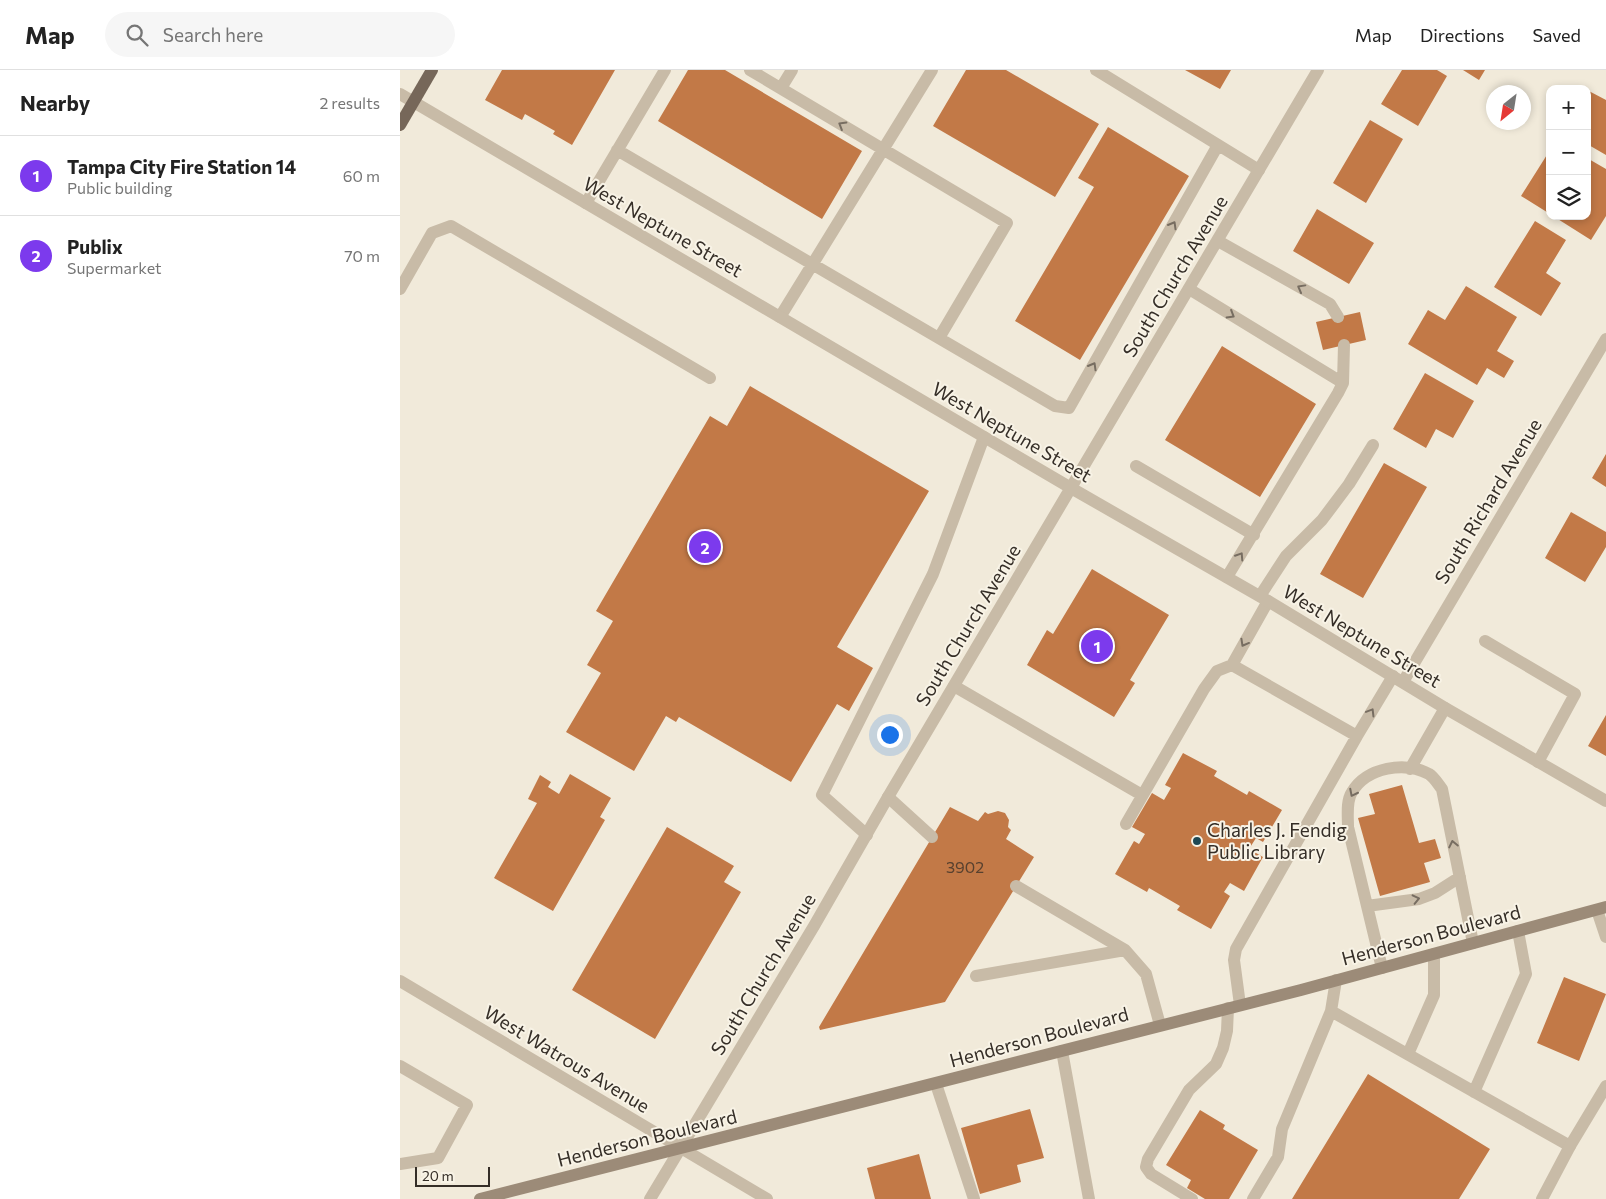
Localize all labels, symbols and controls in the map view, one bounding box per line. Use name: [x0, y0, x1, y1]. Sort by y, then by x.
search box: [105, 12, 455, 57]
text: Map: [25, 20, 75, 49]
icon: search: [123, 21, 151, 49]
text: Search here: [163, 23, 263, 46]
text: Map: [1355, 24, 1392, 46]
text: Directions: [1420, 24, 1504, 46]
text: Saved: [1532, 24, 1581, 46]
north arrow: [1486, 85, 1531, 130]
map controls: [1546, 85, 1591, 220]
button: +: [1546, 85, 1591, 130]
text: Nearby: [20, 90, 90, 115]
text: 2 results: [319, 93, 380, 112]
one-way arrow: [838, 121, 847, 131]
button: −: [1546, 130, 1591, 175]
text: Tampa City Fire Station 14: [67, 155, 296, 178]
text: 1: [32, 166, 40, 185]
text: 60 m: [343, 166, 380, 185]
street label: West Neptune Street: [579, 172, 747, 282]
button: layers: [1546, 175, 1591, 220]
text: Public building: [67, 178, 172, 197]
street label: South Church Avenue: [1117, 191, 1232, 361]
one-way arrow: [1166, 221, 1176, 230]
text: Publix: [67, 235, 123, 258]
text: 2: [31, 246, 41, 265]
text: 70 m: [344, 246, 380, 265]
text: Supermarket: [67, 258, 162, 277]
one-way arrow: [1297, 284, 1306, 294]
one-way arrow: [1225, 308, 1234, 318]
one-way arrow: [1086, 362, 1096, 371]
street label: West Neptune Street: [928, 377, 1096, 487]
street label: South Richard Avenue: [1429, 414, 1546, 587]
pin: 2: [689, 528, 721, 566]
street label: South Church Avenue: [910, 540, 1025, 710]
one-way arrow: [1234, 552, 1244, 561]
street label: West Neptune Street: [1279, 579, 1446, 692]
pin: 1: [1081, 627, 1113, 665]
one-way arrow: [1240, 638, 1250, 647]
one-way arrow: [1365, 709, 1375, 718]
your location: [877, 722, 903, 748]
one-way arrow: [1349, 787, 1359, 796]
place label: Charles J. Fendig Public Library: [1207, 818, 1347, 863]
marker: Charles J. Fendig Public Library: [1191, 835, 1203, 847]
one-way arrow: [1448, 840, 1459, 848]
house number: 3902: [946, 857, 984, 876]
street label: South Church Avenue: [705, 889, 820, 1059]
one-way arrow: [1411, 894, 1420, 905]
street label: Henderson Boulevard: [1339, 900, 1523, 970]
street label: West Watrous Avenue: [480, 1000, 654, 1117]
street label: Henderson Boulevard: [947, 1002, 1131, 1072]
street label: Henderson Boulevard: [555, 1104, 739, 1171]
scale bar: [415, 1164, 490, 1187]
text: 20 m: [422, 1167, 454, 1184]

